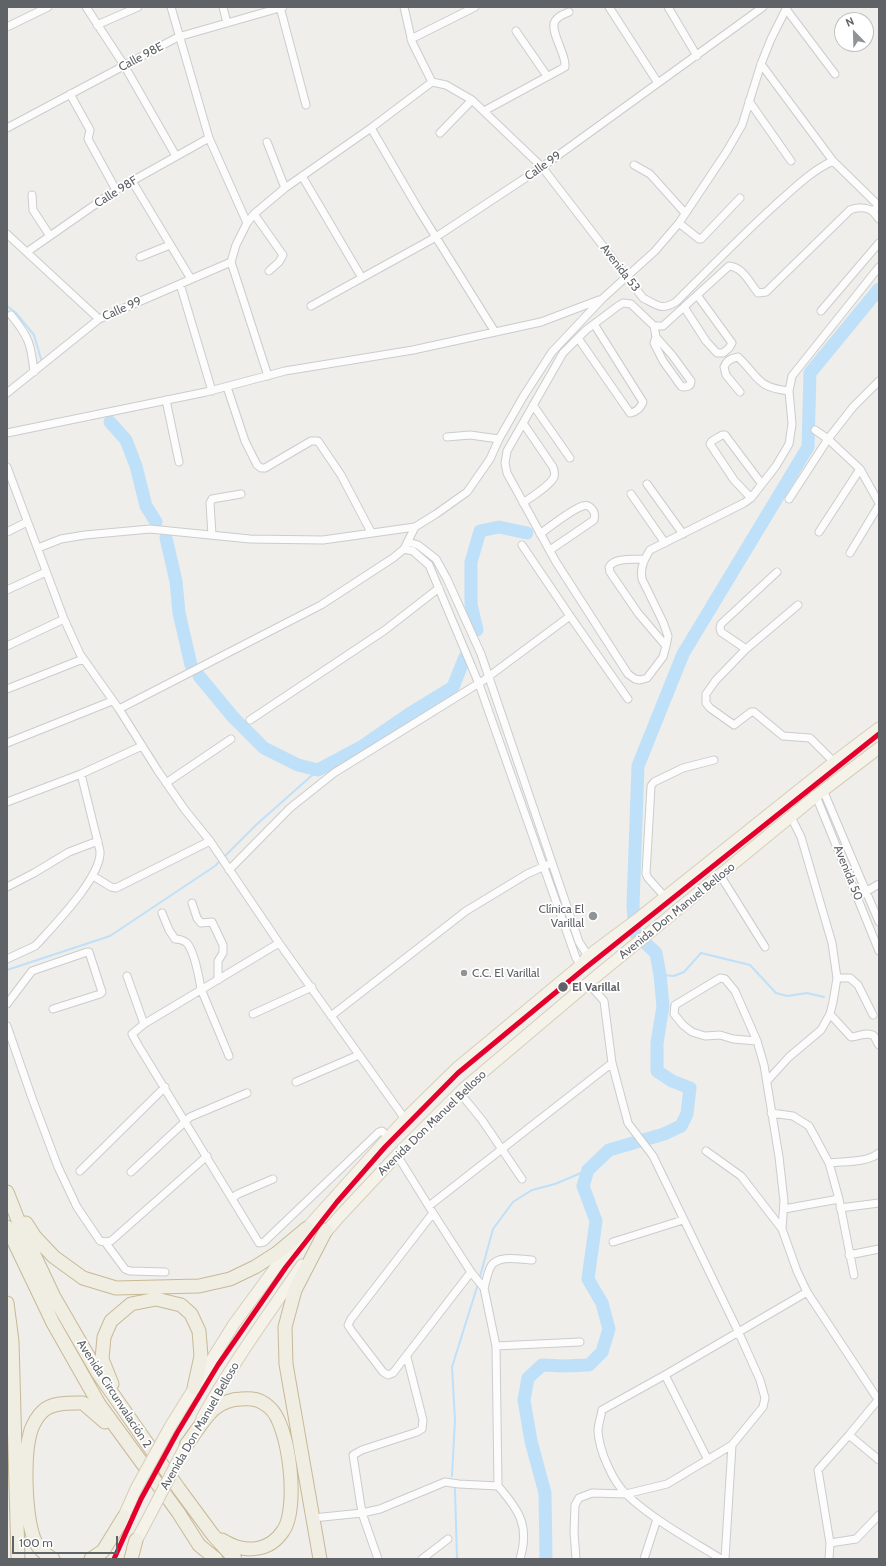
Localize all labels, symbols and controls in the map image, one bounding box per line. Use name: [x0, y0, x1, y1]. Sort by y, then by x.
north arrow: [834, 12, 874, 52]
text: N: [843, 14, 856, 30]
street label: Calle 98E: [116, 39, 166, 75]
street label: Calle 99: [522, 148, 564, 184]
street label: Calle 98F: [92, 173, 140, 211]
street label: Avenida 53: [597, 241, 643, 295]
street label: Calle 99: [100, 294, 144, 324]
street label: Avenida 50: [830, 843, 866, 903]
street label: Avenida Don Manuel Belloso: [616, 860, 738, 962]
place label: Clínica El Varillal: [539, 902, 584, 930]
marker: Clínica El Varillal: [587, 910, 599, 922]
place label: C.C. El Varillal: [472, 966, 540, 980]
marker: C.C. El Varillal: [459, 968, 469, 978]
marker: El Varillal: [556, 980, 570, 994]
place label: El Varillal: [572, 980, 620, 994]
street label: Avenida Don Manuel Belloso: [375, 1067, 489, 1179]
street label: Avenida Circunvalación 2: [74, 1337, 154, 1451]
street label: Avenida Don Manuel Belloso: [157, 1360, 243, 1492]
scale bar: [14, 1528, 120, 1554]
text: 100 m: [19, 1535, 53, 1550]

